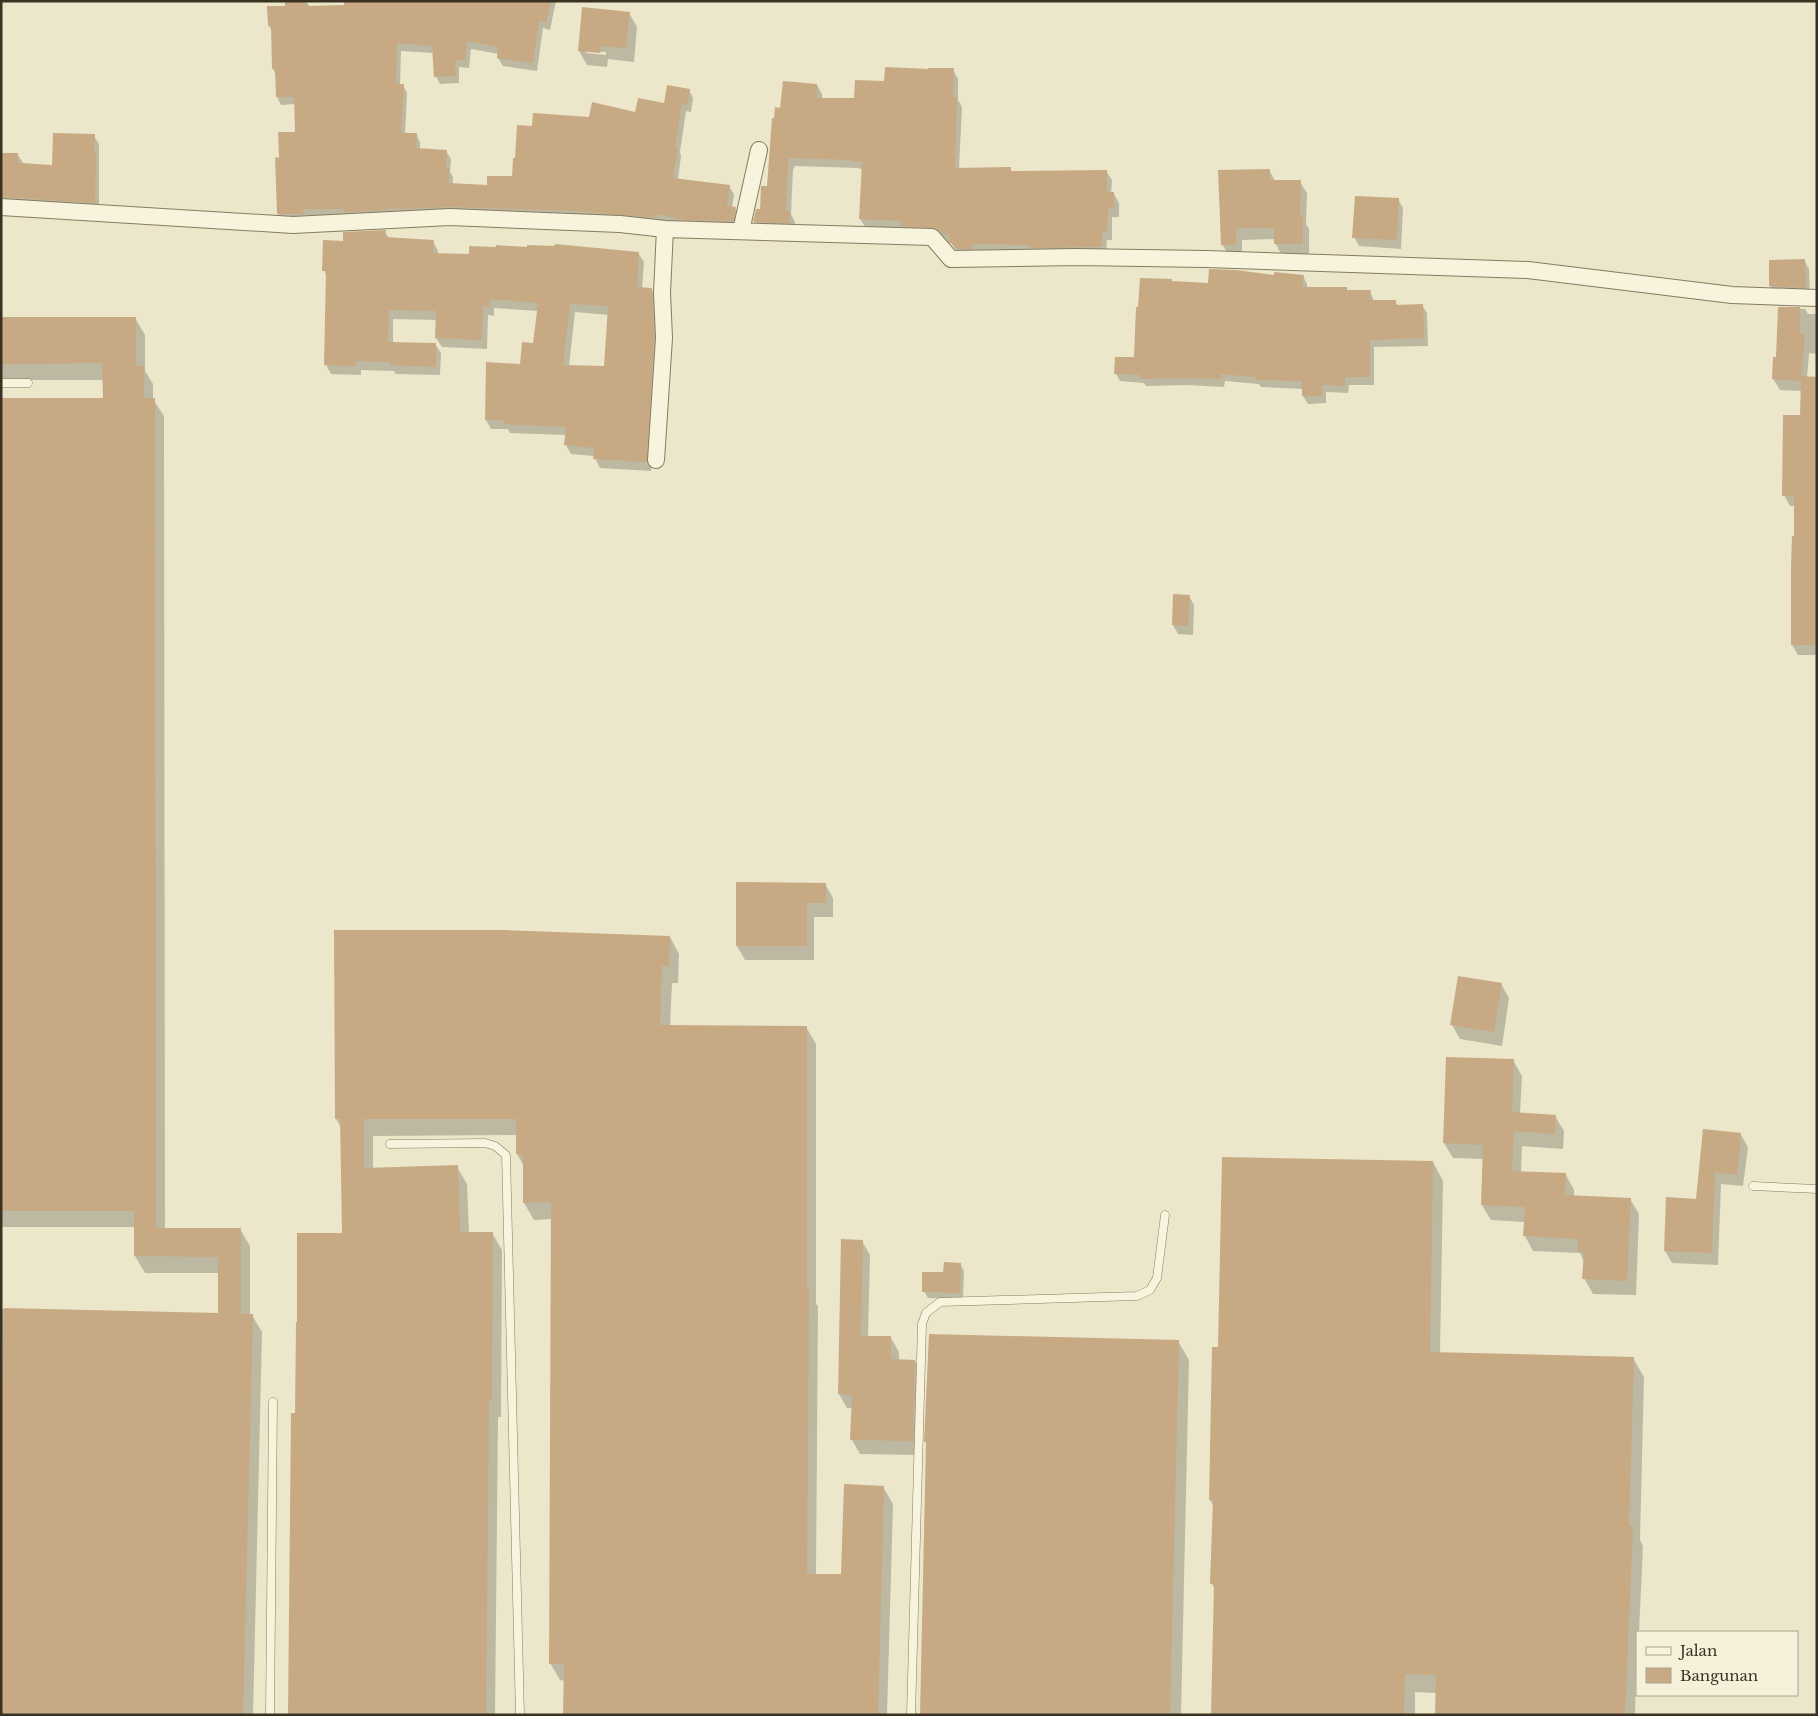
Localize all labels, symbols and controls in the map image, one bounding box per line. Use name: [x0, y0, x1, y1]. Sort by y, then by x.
legend: [1636, 1631, 1798, 1696]
text: Jalan: [1678, 1641, 1717, 1660]
text: Bangunan: [1680, 1666, 1758, 1685]

